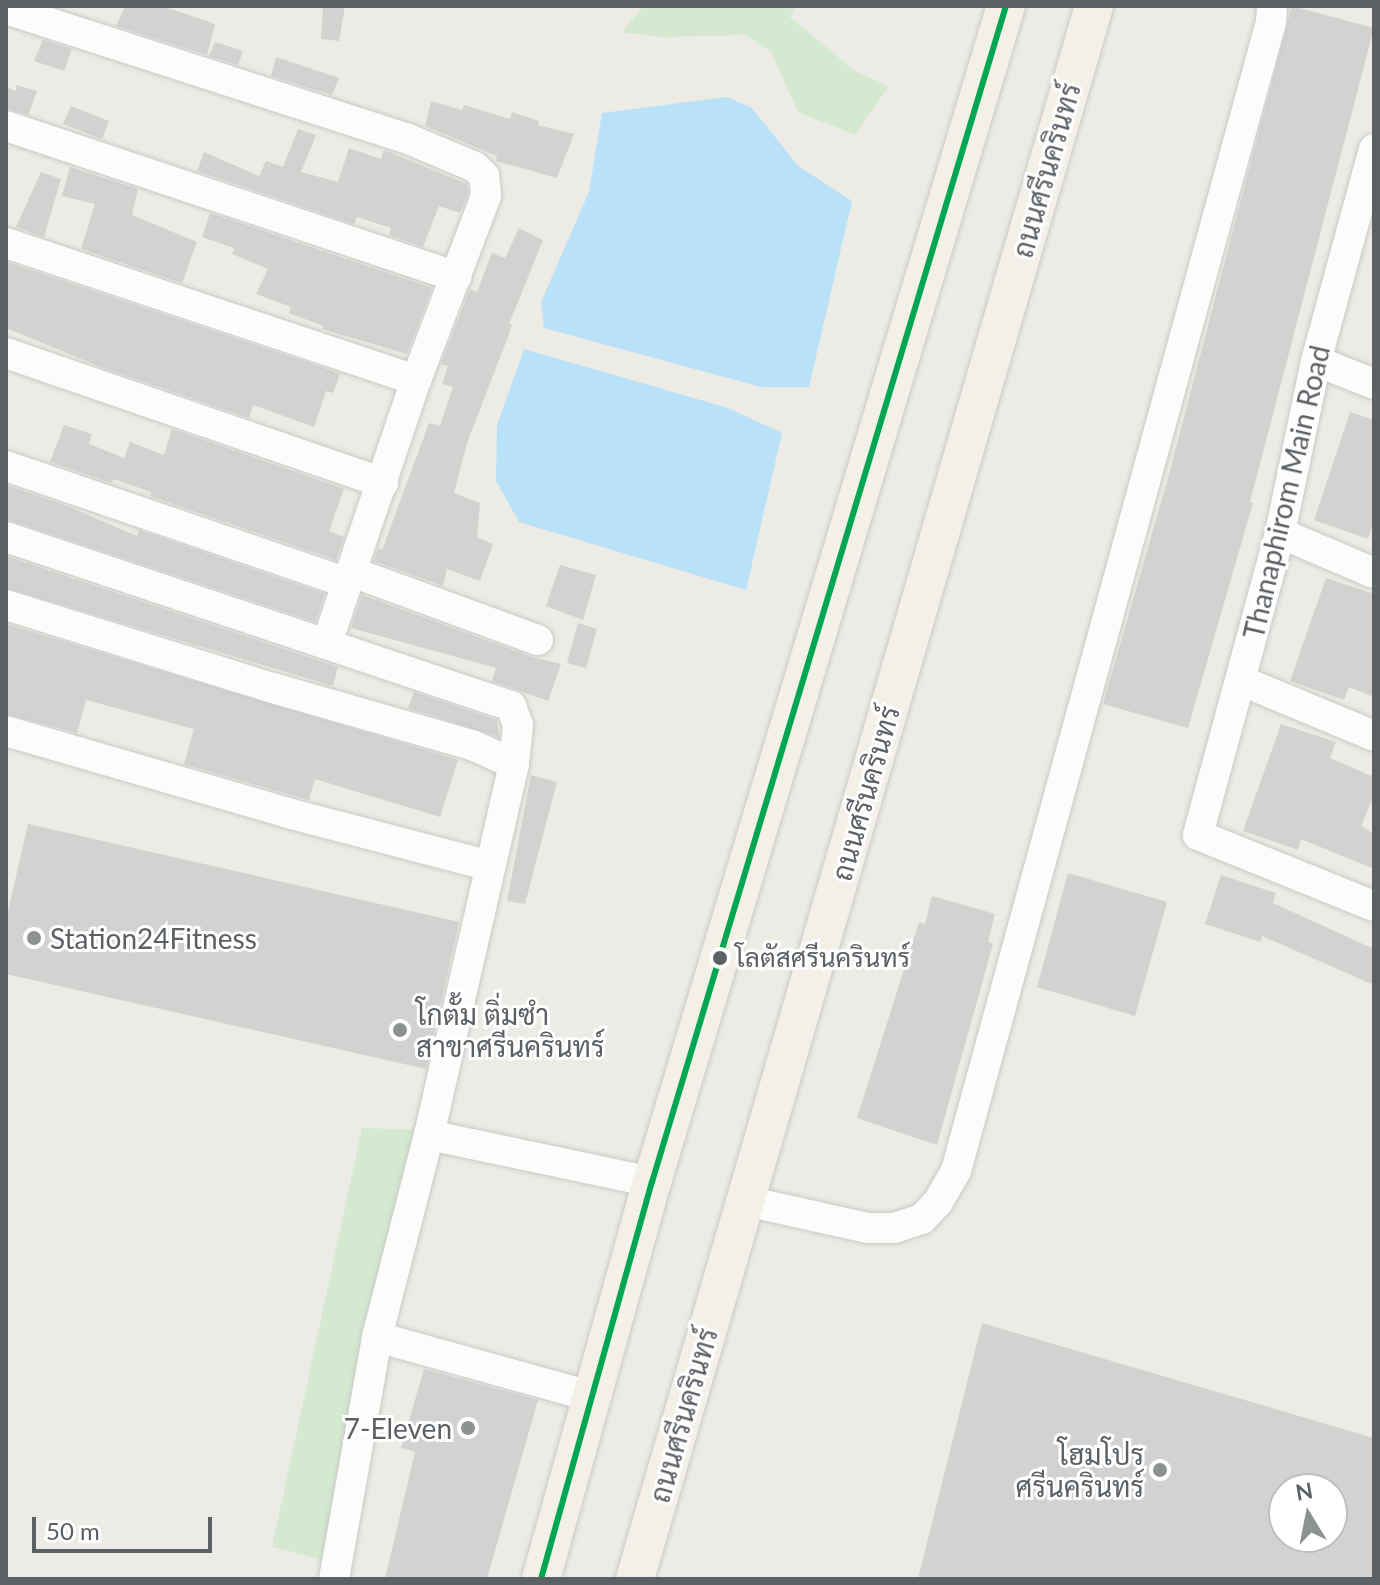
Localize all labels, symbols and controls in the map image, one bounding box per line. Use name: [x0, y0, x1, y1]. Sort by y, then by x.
street label: ถนนศรีนครินทร์: [1005, 79, 1087, 261]
street label: Thanaphirom Main Road: [1236, 342, 1336, 642]
street label: ถนนศรีนครินทร์: [824, 702, 906, 884]
place label: Station24Fitness: [50, 921, 257, 955]
marker: Station24Fitness: [25, 929, 43, 947]
place label: โลตัสศรีนครินทร์: [735, 942, 910, 974]
marker: โลตัสศรีนครินทร์: [712, 950, 728, 966]
place label: โกตั้ม ติ่มซำ สาขาศรีนครินทร์: [416, 997, 604, 1063]
marker: โกตั้ม ติ่มซำ สาขาศรีนครินทร์: [391, 1021, 409, 1039]
street label: ถนนศรีนครินทร์: [642, 1324, 724, 1506]
place label: 7-Eleven: [344, 1411, 452, 1445]
marker: 7-Eleven: [459, 1419, 477, 1437]
place label: โฮมโปร ศรีนครินทร์: [1016, 1437, 1144, 1503]
marker: โฮมโปร ศรีนครินทร์: [1151, 1461, 1169, 1479]
north arrow: [1268, 1473, 1348, 1553]
text: N: [1293, 1476, 1315, 1506]
scale bar: [36, 1501, 216, 1551]
text: 50 m: [46, 1516, 100, 1545]

